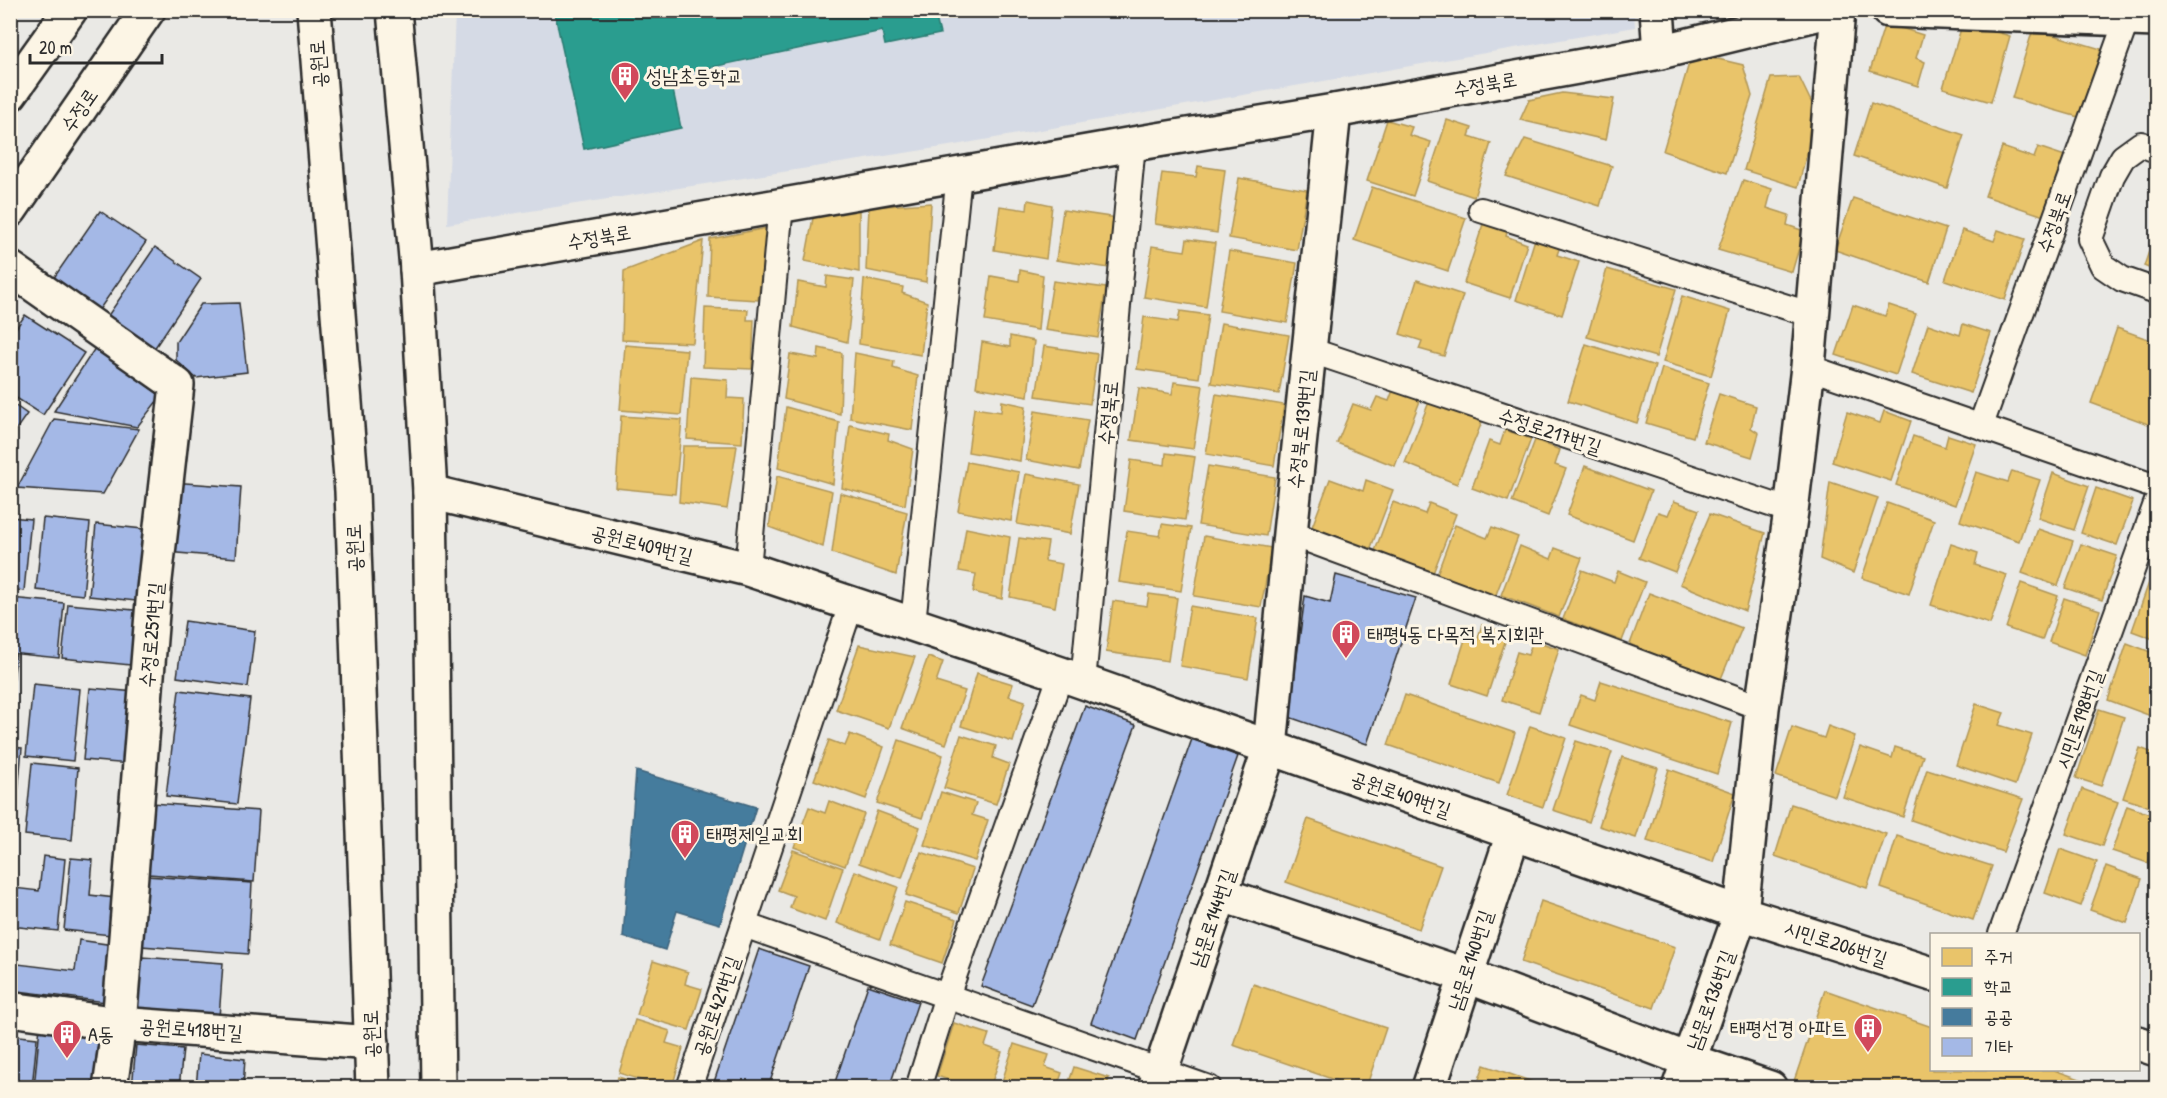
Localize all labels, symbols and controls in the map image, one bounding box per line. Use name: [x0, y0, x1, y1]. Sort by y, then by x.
scale bar: [30, 27, 162, 65]
text: 20 m: [39, 35, 72, 60]
street label: 공원로: [302, 39, 333, 89]
building icon: 성남초등학교: [609, 60, 641, 102]
place label: 성남초등학교: [646, 62, 743, 89]
street label: 수정북로: [1451, 65, 1519, 102]
street label: 수정로: [54, 82, 103, 137]
street label: 수정북로: [2030, 187, 2077, 257]
street label: 수정북로: [565, 218, 633, 255]
street label: 수정북로139번길: [1281, 368, 1320, 490]
street label: 수정북로: [1091, 380, 1124, 446]
street label: 수정로217번길: [1495, 401, 1605, 460]
street label: 공원로409번길: [588, 518, 696, 569]
street label: 공원로: [339, 523, 368, 573]
street label: 수정로251번길: [132, 581, 169, 689]
building icon: 태평4동 다목적 복지회관: [1330, 618, 1362, 660]
place label: 태평4동 다목적 복지회관: [1367, 620, 1545, 647]
street label: 시민로198번길: [2048, 665, 2109, 772]
street label: 공원로409번길: [1347, 764, 1455, 823]
building icon: 태평제일교회: [669, 818, 701, 860]
place label: 태평제일교회: [706, 820, 803, 847]
street label: 남문로144번길: [1182, 865, 1241, 971]
street label: 남문로140번길: [1441, 906, 1498, 1014]
street label: 시민로206번길: [1781, 913, 1891, 972]
legend: [1930, 933, 2140, 1071]
text: 주거: [1984, 944, 2013, 969]
street label: 남문로136번길: [1679, 946, 1740, 1054]
street label: 공원로421번길: [686, 952, 745, 1060]
text: 학교: [1984, 974, 2013, 999]
text: 공공: [1984, 1004, 2013, 1029]
street label: 공원로: [356, 1009, 385, 1059]
street label: 공원로418번길: [138, 1011, 244, 1046]
building icon: 태평선경 아파트: [1852, 1012, 1884, 1054]
place label: 태평선경 아파트: [1730, 1014, 1847, 1041]
building icon: A동: [51, 1018, 83, 1060]
place label: A동: [88, 1020, 114, 1047]
text: 기타: [1984, 1034, 2013, 1059]

